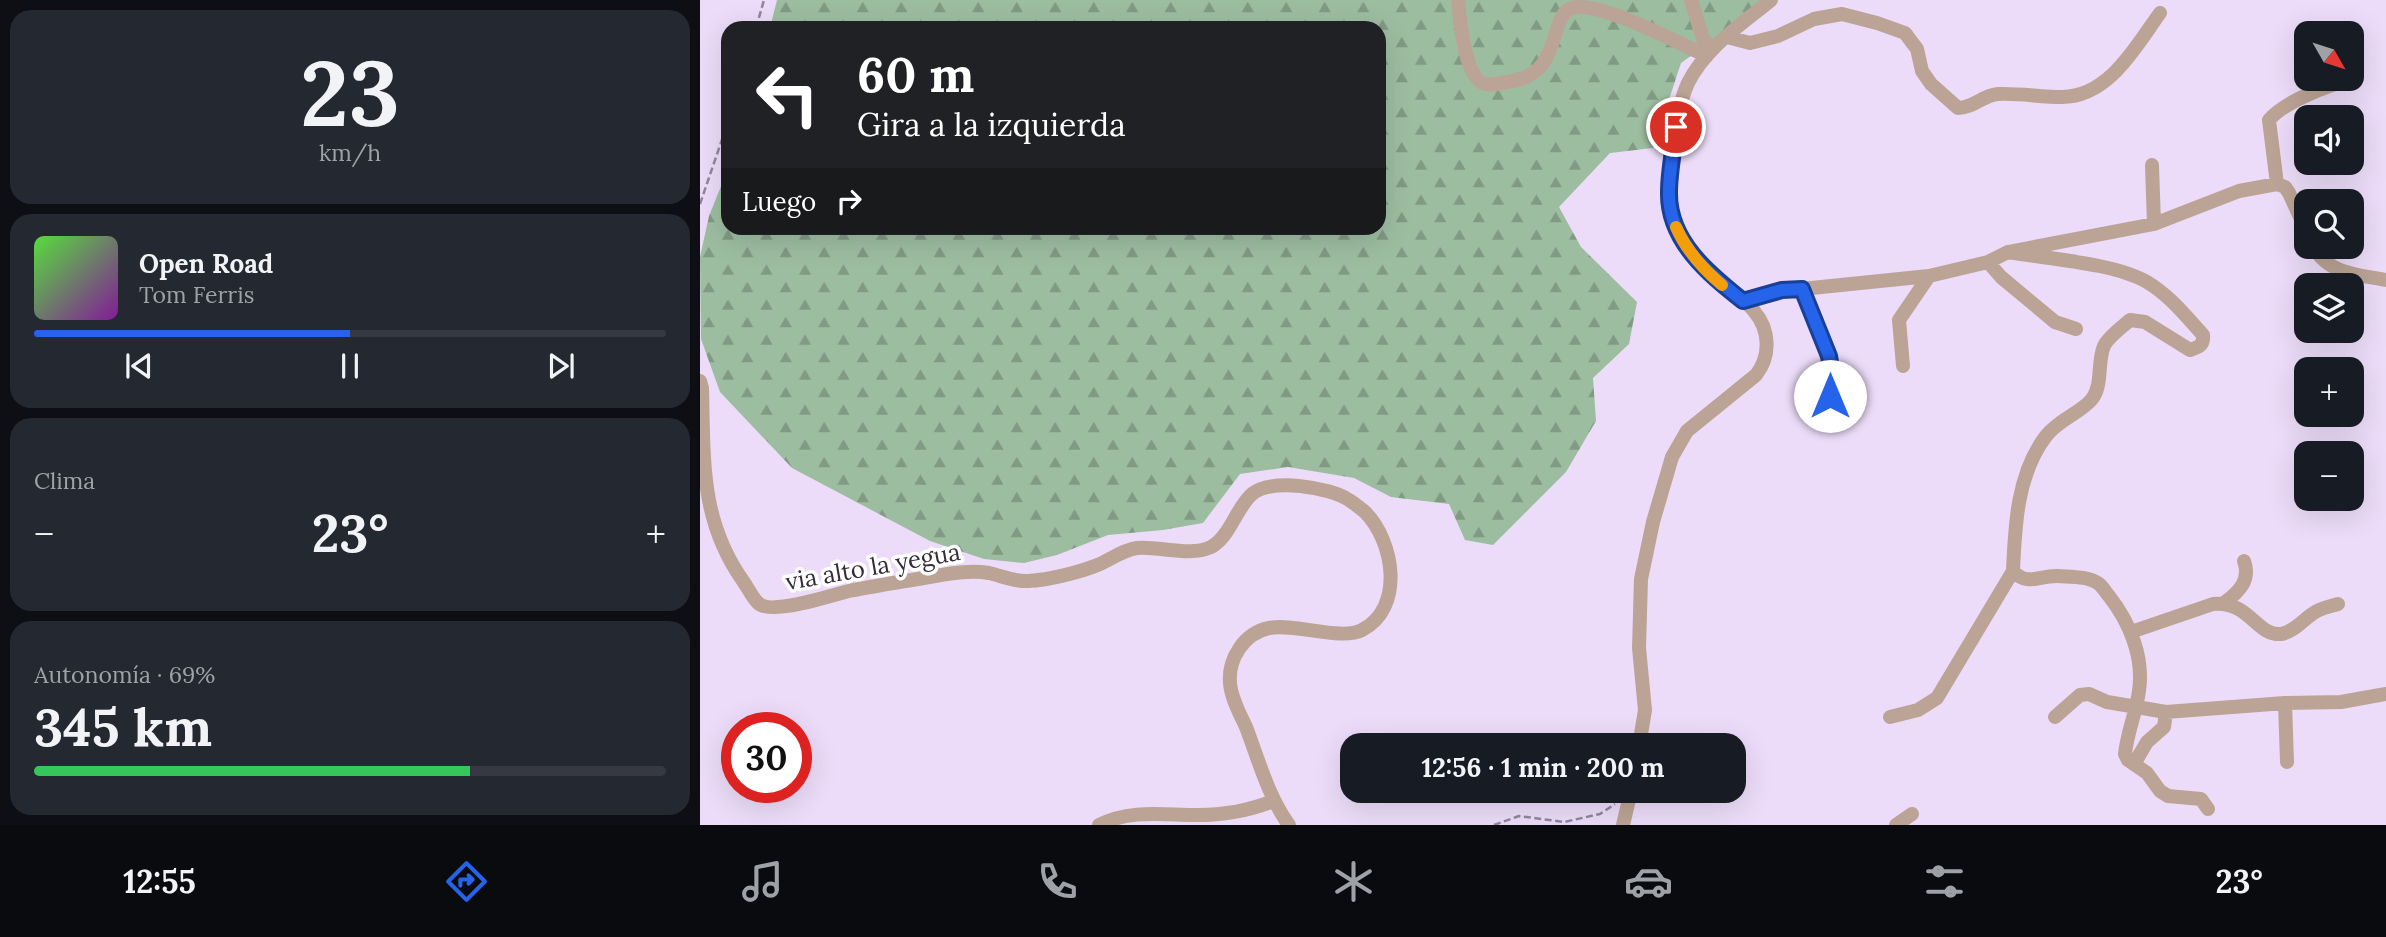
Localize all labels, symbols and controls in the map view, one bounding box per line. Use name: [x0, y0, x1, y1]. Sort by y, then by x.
north arrow: [2294, 21, 2364, 91]
map controls: [2294, 21, 2364, 511]
text: 23: [300, 34, 400, 151]
text: 60 m: [857, 43, 974, 105]
icon: left: [742, 49, 833, 140]
pin: [1646, 97, 1706, 157]
text: Gira a la izquierda: [857, 104, 1126, 145]
button: sound: [2294, 105, 2364, 175]
icon: arrive: [1657, 108, 1695, 146]
text: km/h: [319, 138, 381, 167]
icon: right: [830, 182, 868, 220]
text: Luego: [742, 185, 816, 218]
button: search: [2294, 189, 2364, 259]
text: Open Road: [139, 247, 273, 280]
button: layers: [2294, 273, 2364, 343]
text: Tom Ferris: [139, 280, 254, 309]
icon: previous: [120, 347, 158, 385]
icon: pause: [331, 347, 369, 385]
icon: next: [542, 347, 580, 385]
button: +: [2294, 357, 2364, 427]
position arrow: [1793, 359, 1867, 433]
button: −: [2294, 441, 2364, 511]
text: Clima: [34, 466, 95, 495]
text: 23°: [312, 500, 388, 566]
text: −: [34, 510, 54, 558]
text: +: [646, 510, 666, 558]
street label: via alto la yegua: [783, 536, 963, 597]
text: Autonomía · 69%: [34, 660, 215, 689]
text: 345 km: [34, 694, 212, 760]
speed limit sign: 30: [721, 712, 812, 803]
text: 12:56 · 1 min · 200 m: [1421, 751, 1665, 784]
icon: directions: [442, 857, 491, 906]
icon: music: [738, 857, 787, 906]
icon: phone: [1033, 857, 1082, 906]
icon: climate: [1329, 857, 1378, 906]
icon: car: [1624, 857, 1673, 906]
icon: filters: [1920, 857, 1969, 906]
text: 12:55: [123, 861, 196, 902]
text: 23°: [2215, 861, 2263, 902]

